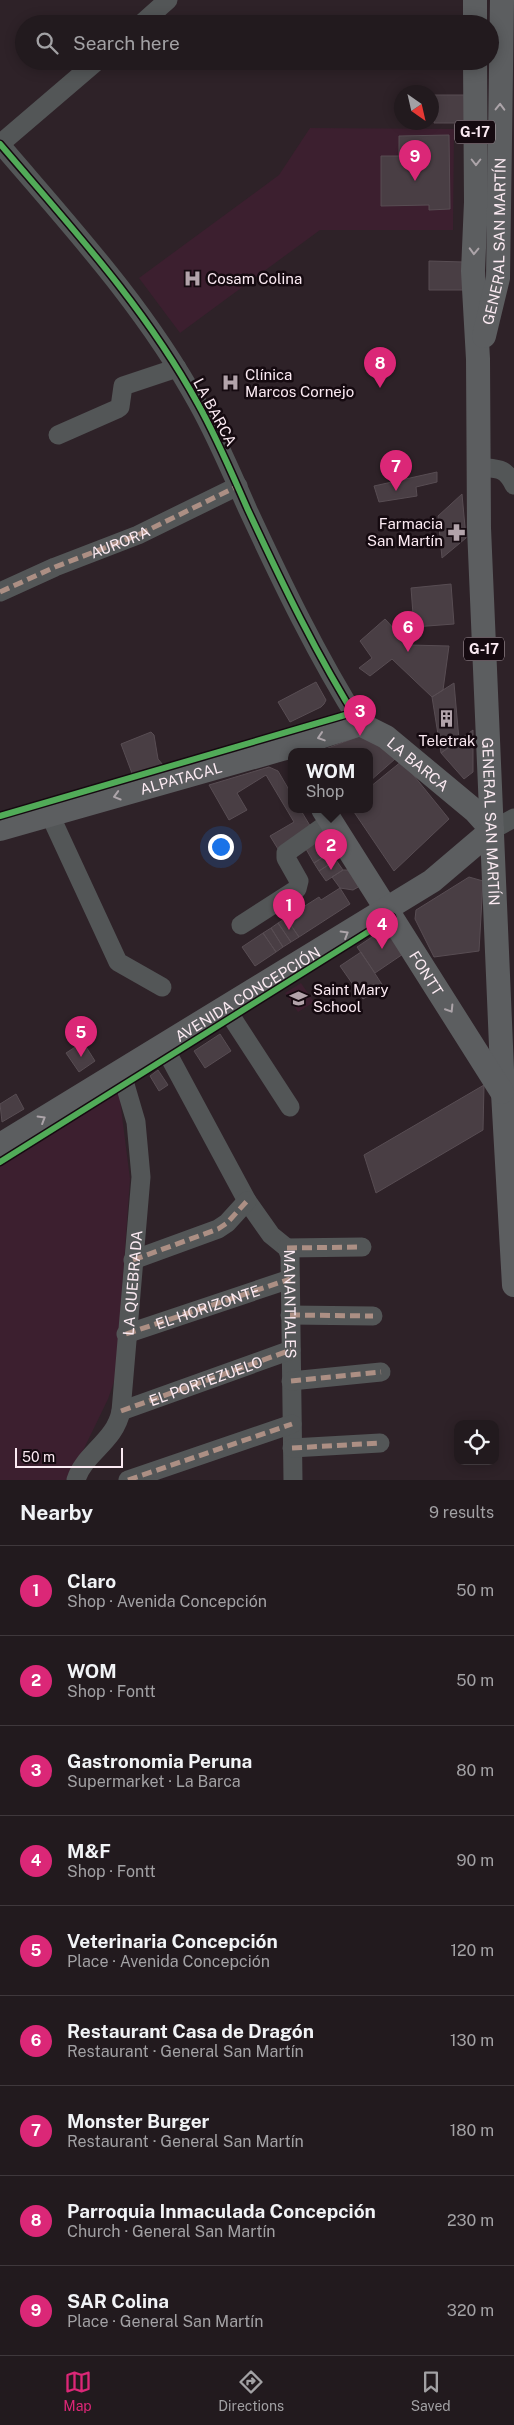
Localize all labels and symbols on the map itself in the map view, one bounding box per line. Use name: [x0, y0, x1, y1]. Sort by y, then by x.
north arrow: [394, 85, 439, 130]
one-way arrow: [495, 102, 505, 110]
road number: G-17: [455, 120, 495, 144]
pin: 9: [399, 140, 431, 181]
street label: GENERAL SAN MARTÍN: [479, 157, 508, 326]
one-way arrow: [471, 159, 481, 167]
one-way arrow: [468, 247, 479, 255]
hospital icon: Cosam Colina: [183, 268, 203, 288]
place label: Cosam Colina: [207, 270, 302, 287]
pin: 8: [364, 347, 396, 388]
place label: Clínica Marcos Cornejo: [245, 366, 354, 400]
hospital icon: Clínica Marcos Cornejo: [221, 373, 241, 393]
street label: LA BARCA: [190, 375, 240, 449]
pin: 7: [380, 450, 412, 491]
place label: Farmacia San Martín: [367, 515, 443, 549]
street label: AURORA: [88, 522, 153, 561]
pharmacy icon: Farmacia San Martín: [447, 522, 467, 542]
pin: 6: [392, 611, 424, 652]
road number: G-17: [464, 638, 504, 661]
pin: 3: [344, 695, 376, 736]
building icon: Teletrak: [437, 709, 457, 729]
one-way arrow: [317, 731, 325, 741]
place label: Teletrak: [419, 732, 475, 749]
street label: LA BARCA: [384, 733, 453, 794]
street label: GENERAL SAN MARTÍN: [479, 737, 504, 906]
street label: ALPATACAL: [138, 758, 224, 797]
one-way arrow: [114, 790, 122, 800]
pin: 2: [315, 829, 347, 870]
your location: [208, 834, 234, 860]
pin: 1: [273, 889, 305, 930]
pin: 4: [366, 908, 398, 949]
one-way arrow: [339, 931, 348, 941]
street label: AVENIDA CONCEPCIÓN: [172, 943, 323, 1045]
street label: FONTT: [406, 948, 447, 998]
place label: Saint Mary School: [313, 981, 389, 1015]
school or university icon: Saint Mary School: [289, 988, 309, 1008]
one-way arrow: [443, 1004, 453, 1013]
pin: 5: [65, 1016, 97, 1057]
one-way arrow: [36, 1116, 45, 1126]
street label: LA QUEBRADA: [119, 1229, 145, 1336]
street label: MANANTIALES: [281, 1249, 300, 1359]
street label: EL HORIZONTE: [153, 1281, 262, 1332]
street label: EL PORTEZUELO: [147, 1352, 265, 1409]
scale bar: [15, 1445, 122, 1468]

